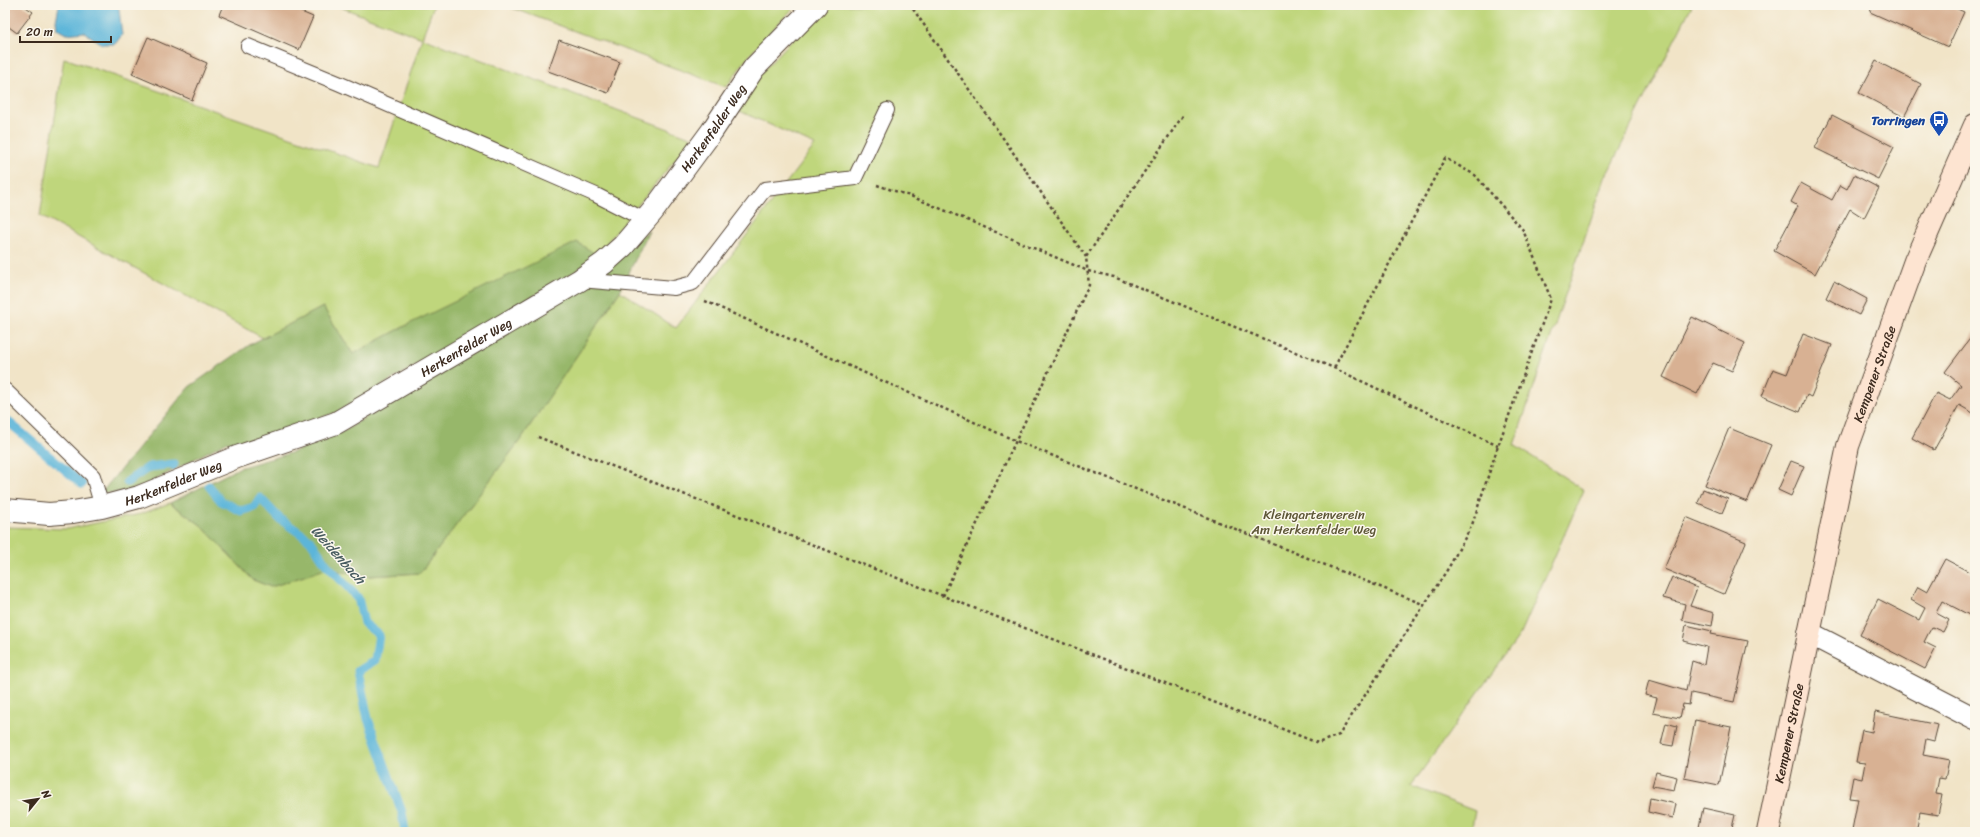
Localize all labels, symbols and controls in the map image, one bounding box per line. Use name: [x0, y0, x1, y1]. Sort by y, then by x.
scale bar: [20, 18, 111, 44]
text: 20 m: [26, 21, 53, 43]
street label: Herkenfelder Weg: [674, 79, 752, 177]
place label: Torringen: [1871, 109, 1926, 132]
bus stop icon: Torringen: [1928, 109, 1950, 137]
street label: Herkenfelder Weg: [415, 311, 517, 383]
street label: Kempener Straße: [1846, 322, 1902, 425]
street label: Herkenfelder Weg: [122, 453, 226, 512]
park label: Kleingartenverein Am Herkenfelder Weg: [1251, 503, 1377, 541]
water label: Weidenbach: [305, 520, 373, 591]
street label: Kempener Straße: [1767, 681, 1810, 785]
north arrow: [18, 779, 58, 819]
text: N: [36, 785, 57, 803]

